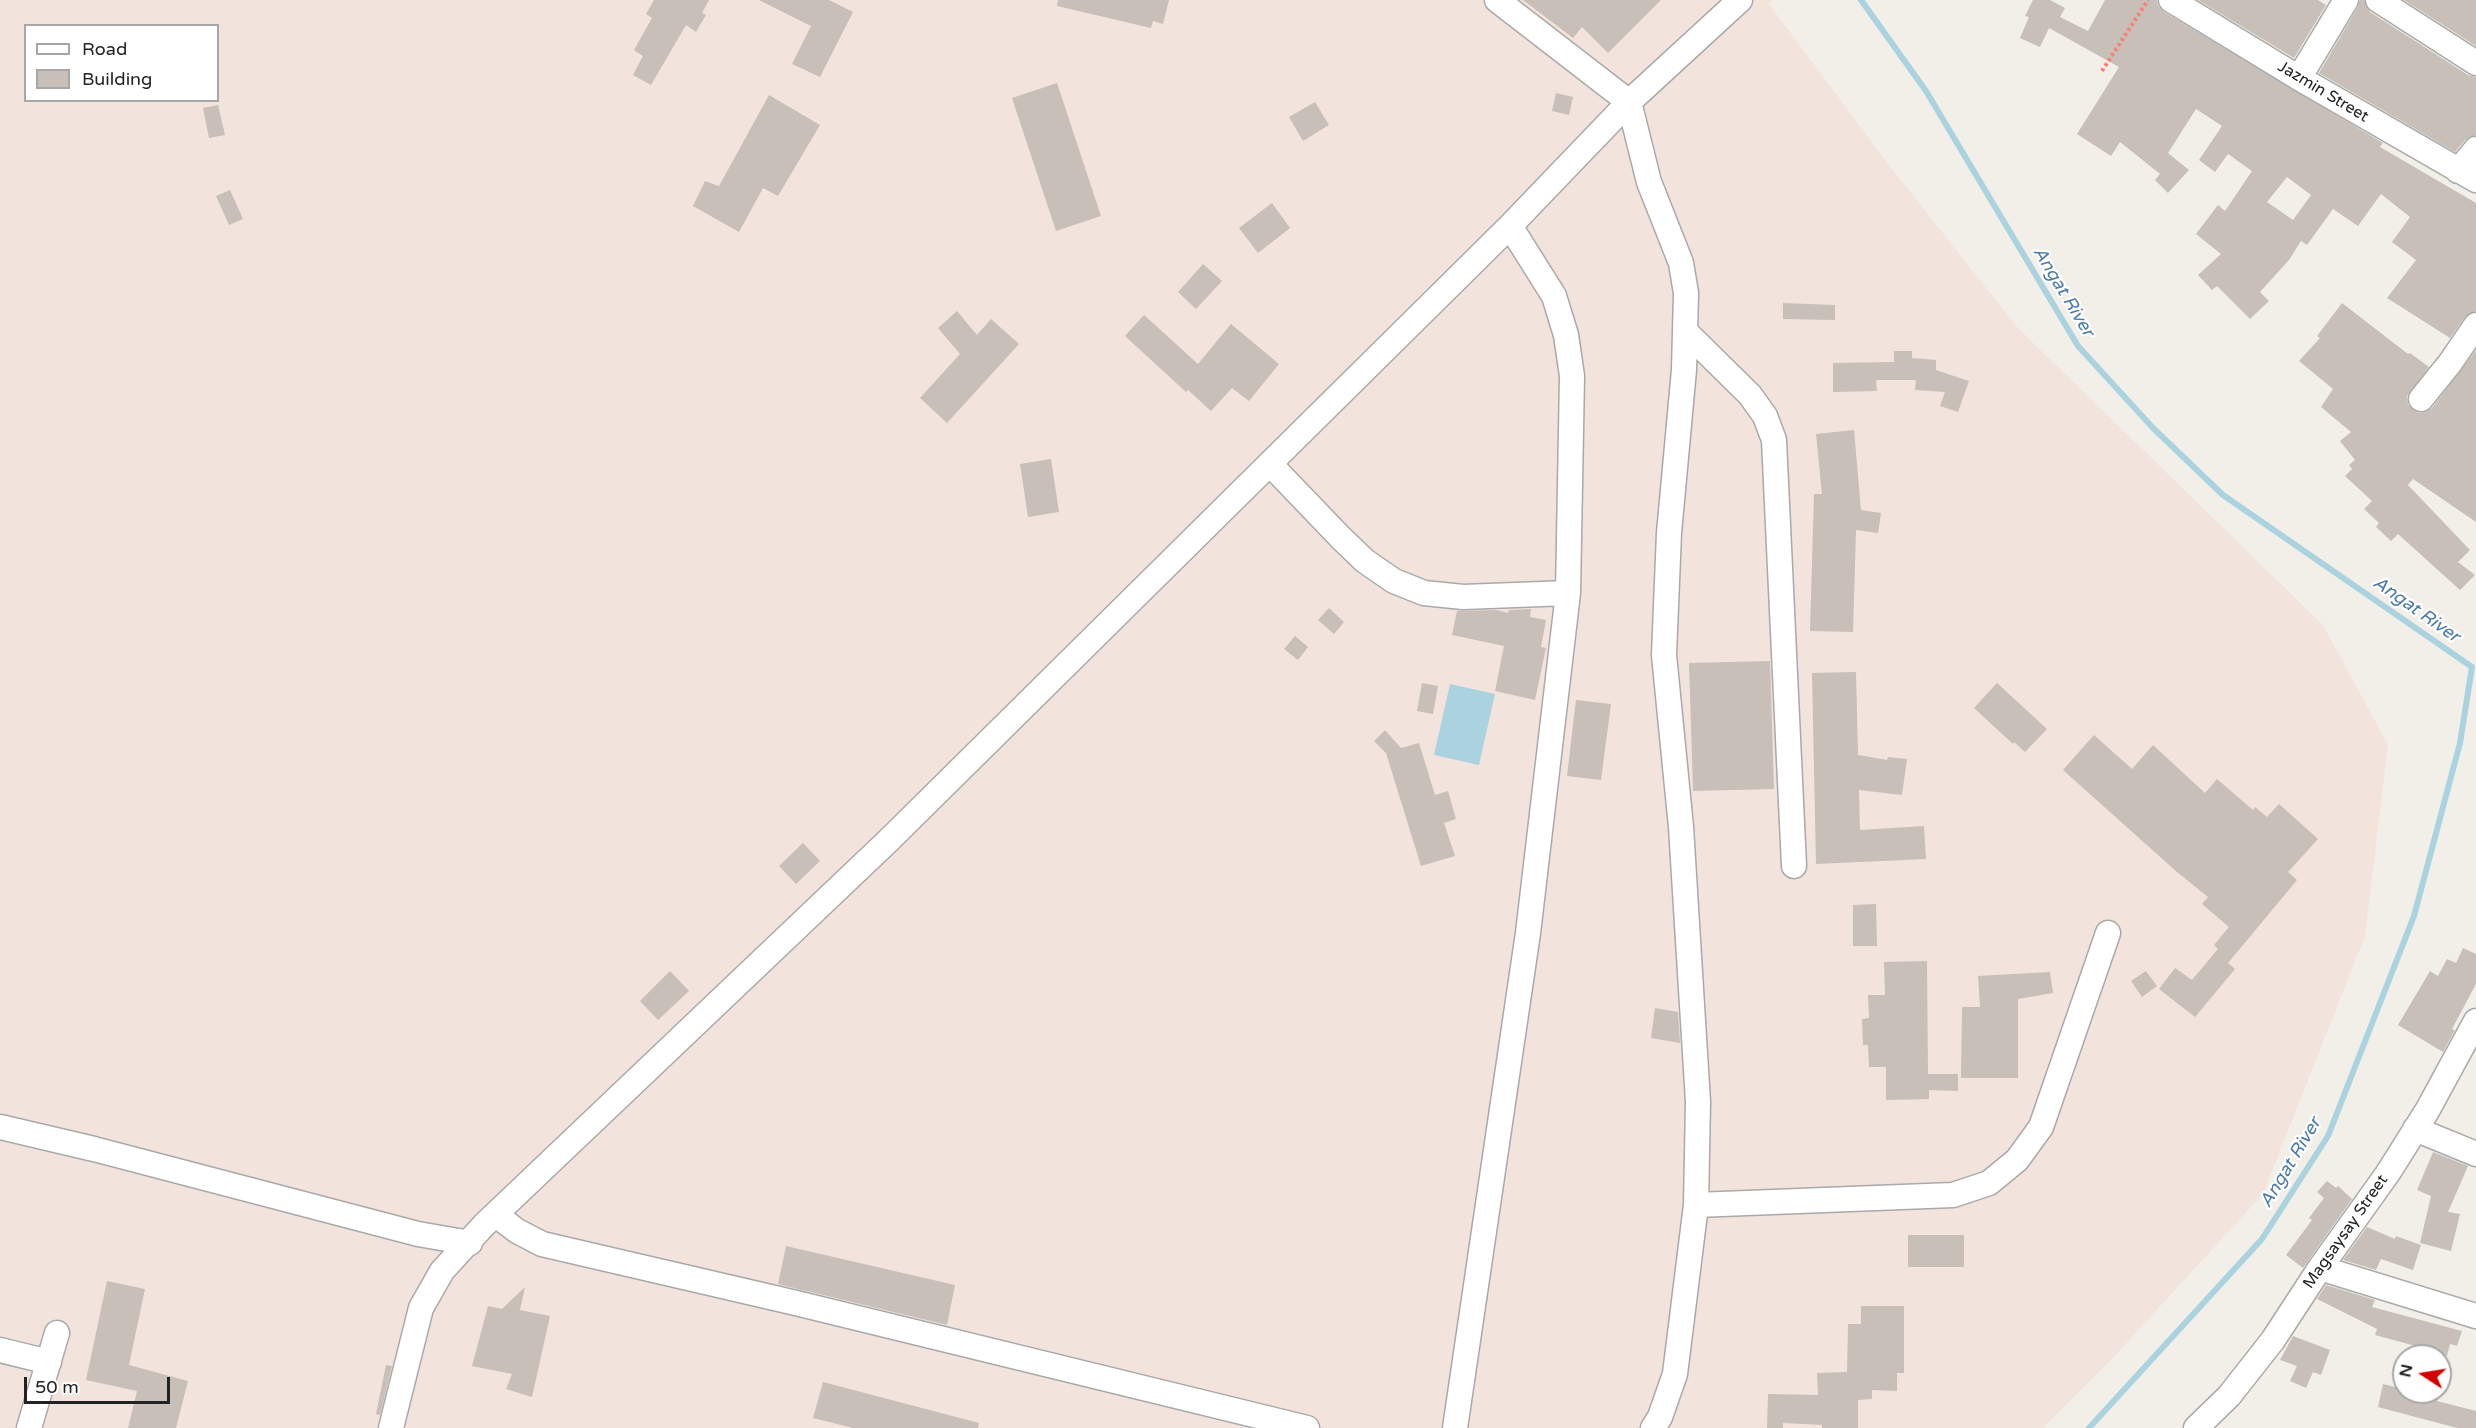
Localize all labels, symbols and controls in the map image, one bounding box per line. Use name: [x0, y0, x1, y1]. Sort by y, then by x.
legend: [24, 24, 219, 102]
text: Road: [82, 38, 127, 60]
street label: Jazmin Street: [2274, 57, 2372, 127]
text: Building: [82, 68, 152, 90]
water label: Angat River: [2028, 243, 2098, 341]
water label: Angat River: [2368, 572, 2464, 648]
water label: Angat River: [2256, 1114, 2326, 1212]
street label: Magsaysay Street: [2300, 1171, 2392, 1293]
north arrow: [2392, 1344, 2452, 1404]
text: N: [2395, 1362, 2417, 1379]
scale bar: [27, 1365, 172, 1403]
text: 50 m: [35, 1376, 79, 1398]

